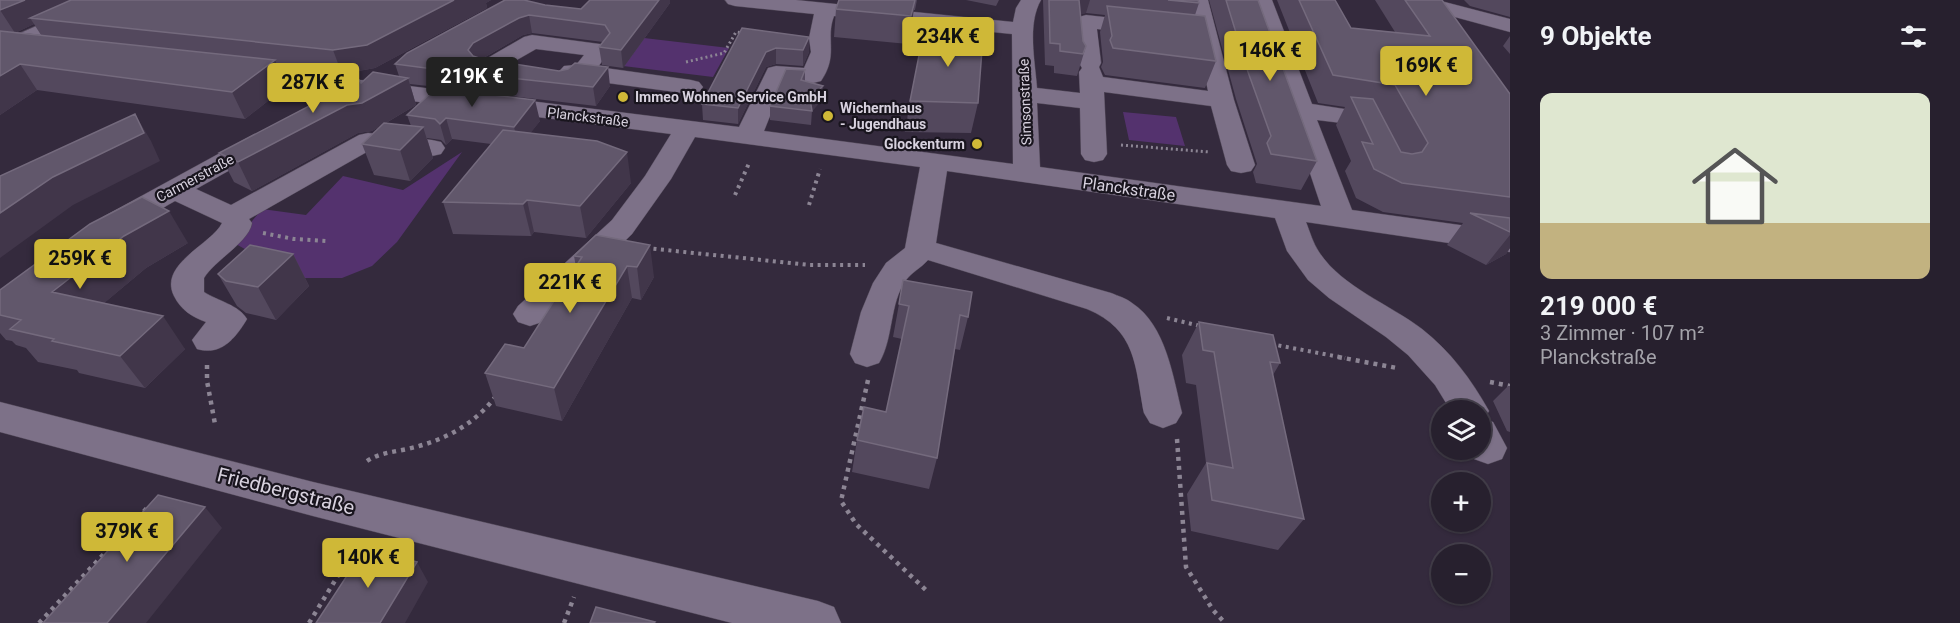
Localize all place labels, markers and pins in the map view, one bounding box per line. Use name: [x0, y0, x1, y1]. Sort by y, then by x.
pin: 234K €: [899, 17, 997, 68]
pin: 146K €: [1221, 31, 1319, 82]
pin: 169K €: [1377, 46, 1475, 97]
pin: 219K €: [423, 57, 521, 108]
pin: 287K €: [264, 63, 362, 114]
place label: Immeo Wohnen Service GmbH: [635, 89, 827, 105]
marker: Immeo Wohnen Service GmbH: [616, 90, 630, 104]
place label: Wichernhaus - Jugendhaus: [840, 100, 926, 132]
marker: Wichernhaus - Jugendhaus: [821, 109, 835, 123]
place label: Glockenturm: [884, 136, 965, 152]
marker: Glockenturm: [970, 137, 984, 151]
pin: 259K €: [31, 239, 129, 290]
pin: 221K €: [521, 263, 619, 314]
pin: 379K €: [78, 512, 176, 563]
pin: 140K €: [319, 538, 417, 589]

